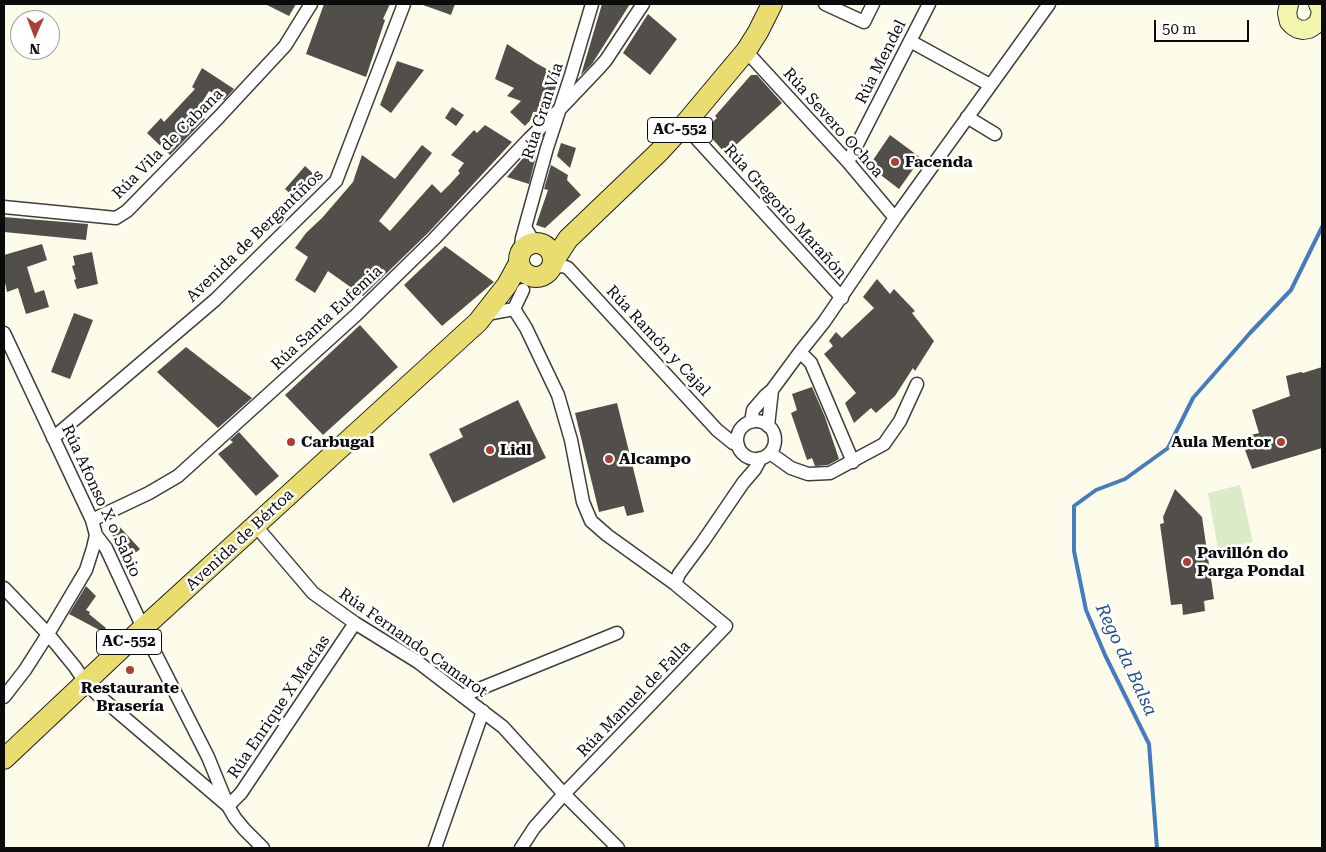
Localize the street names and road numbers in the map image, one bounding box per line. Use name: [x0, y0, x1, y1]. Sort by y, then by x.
street label: Rúa Mendel: [852, 17, 910, 107]
street label: Rúa Gran Vía: [518, 60, 568, 162]
street label: Rúa Severo Ochoa: [779, 64, 887, 182]
street label: Rúa Vila de Cabana: [109, 85, 227, 203]
road number: AC-552: [648, 118, 712, 142]
street label: Rúa Gregorio Marañón: [719, 141, 851, 283]
street label: Avenida de Bergantiños: [183, 166, 327, 306]
street label: Rúa Santa Eufemia: [268, 262, 386, 374]
street label: Rúa Ramón y Cajal: [602, 282, 714, 400]
street label: Rúa Afonso X o Sabio: [57, 422, 145, 580]
street label: Avenida de Bértoa: [182, 485, 298, 595]
street label: Rúa Fernando Camarot: [335, 584, 491, 702]
road number: AC-552: [96, 630, 162, 654]
street label: Rúa Enrique X Macías: [224, 632, 334, 782]
street label: Rúa Manuel de Falla: [574, 637, 694, 761]

